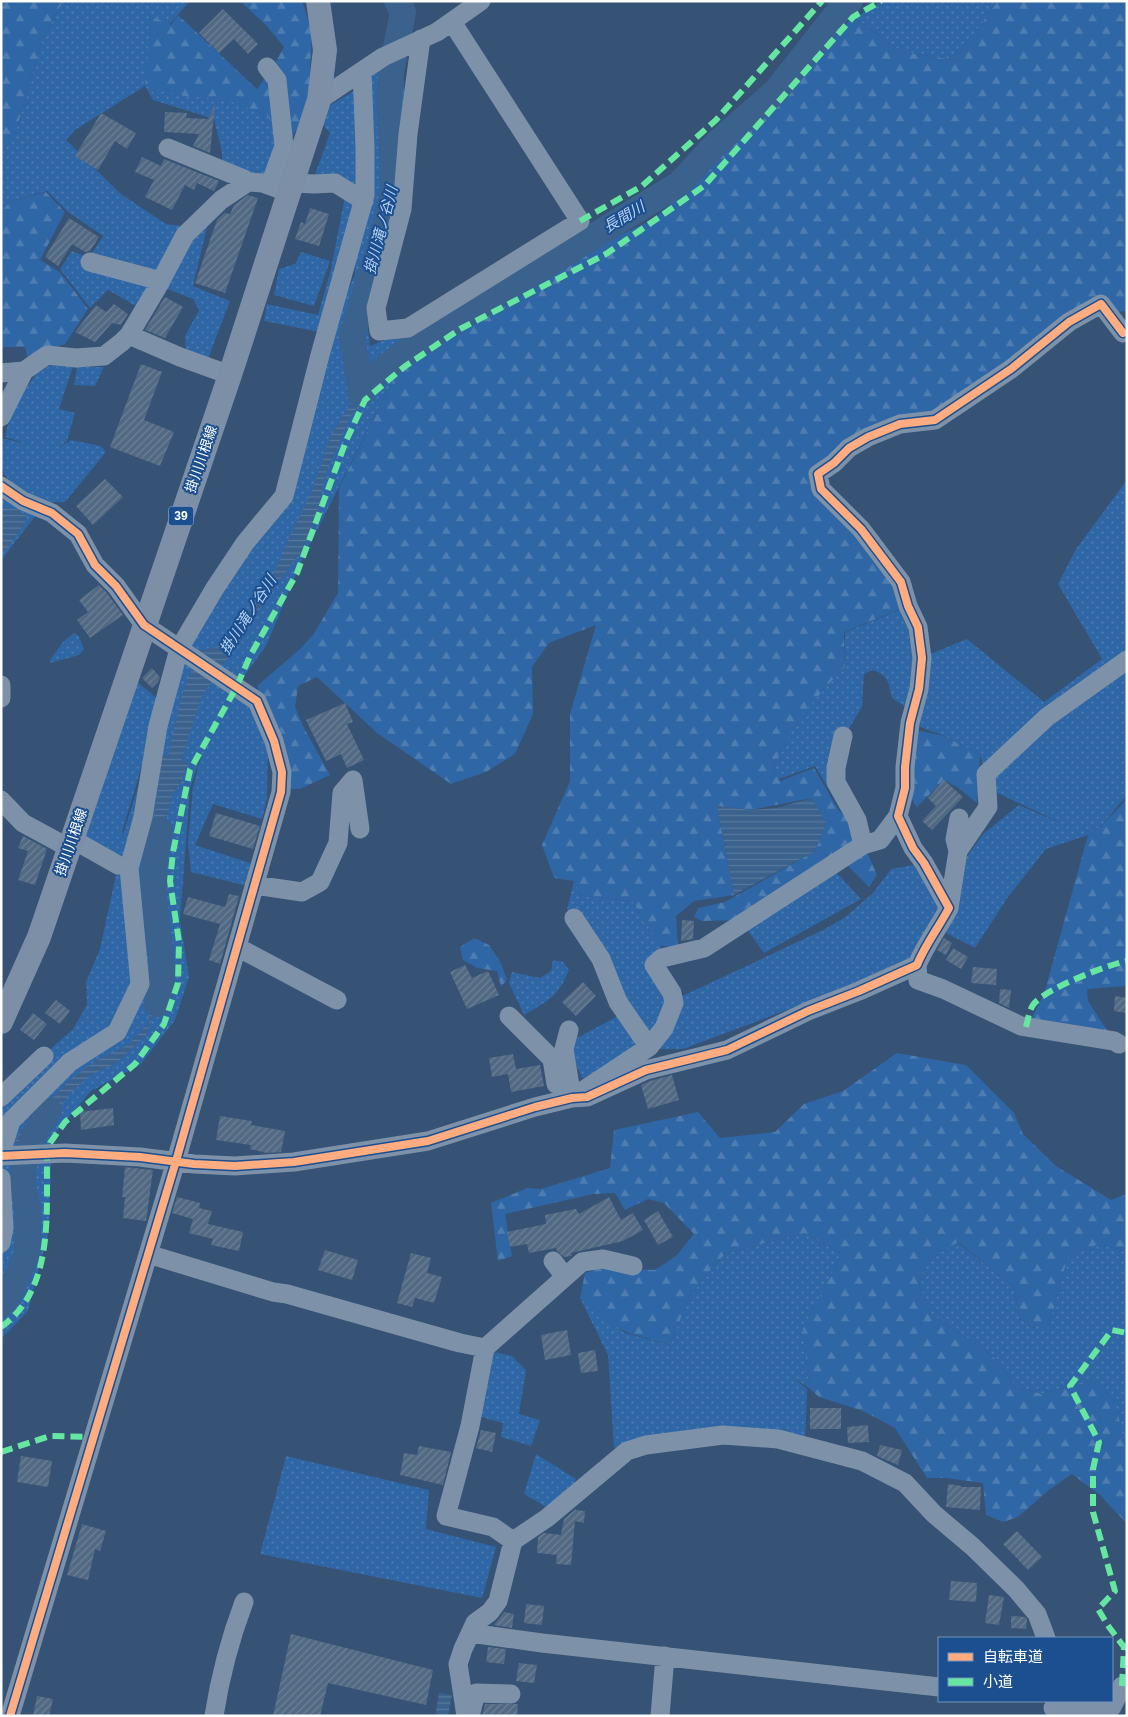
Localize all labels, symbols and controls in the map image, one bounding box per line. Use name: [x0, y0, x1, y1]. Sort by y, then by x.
water label: 掛川滝ノ谷川: [361, 182, 401, 276]
water label: 長間川: [600, 197, 649, 235]
street label: 掛川川根線: [182, 423, 220, 495]
road number: 39: [168, 506, 194, 526]
water label: 掛川滝ノ谷川: [216, 571, 280, 657]
street label: 掛川川根線: [52, 806, 90, 878]
legend: [938, 1637, 1113, 1702]
text: 自転車道: [983, 1648, 1043, 1665]
text: 小道: [983, 1673, 1013, 1690]

